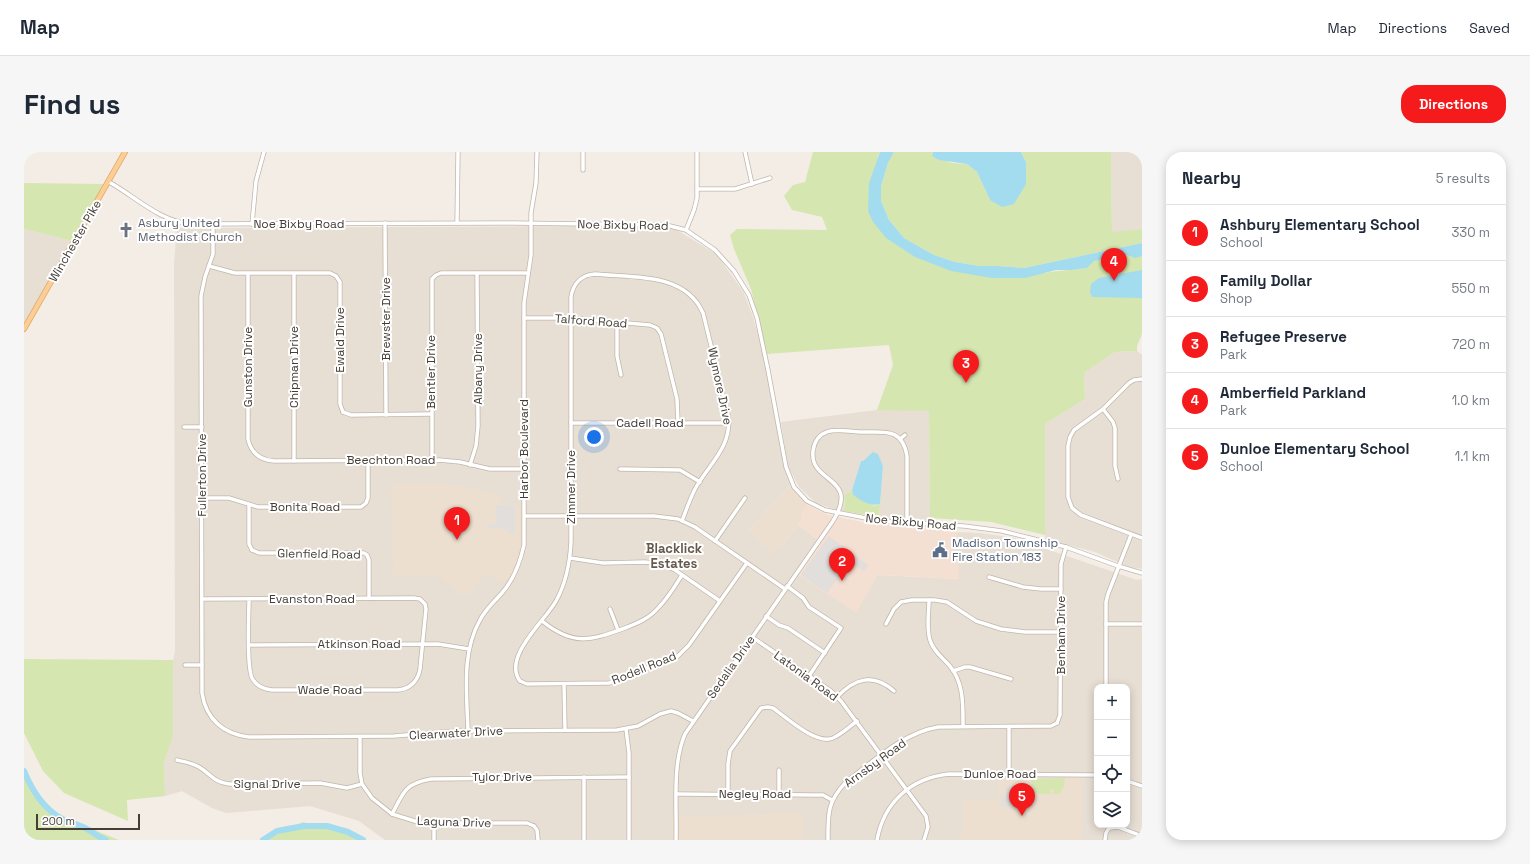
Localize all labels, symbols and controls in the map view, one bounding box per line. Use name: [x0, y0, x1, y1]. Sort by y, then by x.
text: Map: [20, 15, 60, 40]
text: Map: [1327, 19, 1357, 37]
text: Directions: [1379, 19, 1447, 37]
text: Saved: [1469, 19, 1510, 37]
button: Directions: [1401, 85, 1506, 123]
text: Find us: [24, 86, 121, 122]
text: Nearby: [1182, 167, 1241, 189]
text: 5 results: [1436, 170, 1490, 187]
street label: Winchester Pike: [45, 197, 105, 285]
place label: Asbury United Methodist Church: [138, 215, 242, 245]
text: Ashbury Elementary School: [1220, 215, 1420, 234]
street label: Noe Bixby Road: [253, 216, 345, 232]
street label: Noe Bixby Road: [577, 216, 669, 234]
church icon: Asbury United Methodist Church: [117, 221, 135, 239]
text: 1: [1192, 224, 1198, 241]
text: 330 m: [1451, 224, 1490, 241]
text: School: [1220, 234, 1263, 251]
pin: 4: [1101, 248, 1127, 281]
text: Family Dollar: [1220, 271, 1312, 290]
street label: Brewster Drive: [378, 277, 394, 361]
text: 2: [1191, 280, 1199, 297]
text: 550 m: [1452, 280, 1490, 297]
text: Shop: [1220, 290, 1252, 307]
street label: Ewald Drive: [332, 307, 348, 373]
street label: Talford Road: [554, 310, 628, 332]
street label: Chipman Drive: [286, 326, 302, 408]
street label: Gunston Drive: [240, 327, 256, 407]
text: Refugee Preserve: [1220, 327, 1347, 346]
street label: Albany Drive: [470, 333, 486, 405]
street label: Bentler Drive: [423, 335, 439, 409]
text: 3: [1191, 336, 1199, 353]
text: 720 m: [1452, 336, 1490, 353]
street label: Wymore Drive: [704, 346, 736, 426]
text: Park: [1220, 346, 1247, 363]
pin: 3: [953, 350, 979, 383]
text: Amberfield Parkland: [1220, 383, 1366, 402]
text: 4: [1191, 392, 1199, 409]
text: 1.0 km: [1452, 392, 1490, 409]
street label: Harbor Boulevard: [516, 399, 532, 499]
text: Park: [1220, 402, 1247, 419]
street label: Cadell Road: [616, 415, 684, 431]
your location: [584, 427, 604, 447]
street label: Fullerton Drive: [194, 433, 210, 517]
text: Dunloe Elementary School: [1220, 439, 1410, 458]
text: 5: [1191, 448, 1199, 465]
text: 1.1 km: [1455, 448, 1490, 465]
street label: Zimmer Drive: [563, 450, 579, 524]
street label: Beechton Road: [346, 452, 436, 468]
text: School: [1220, 458, 1263, 475]
street label: Bonita Road: [270, 499, 340, 515]
pin: 1: [444, 507, 470, 540]
street label: Noe Bixby Road: [865, 510, 957, 534]
place label: Madison Township Fire Station 183: [952, 535, 1058, 565]
district label: Blacklick Estates: [646, 540, 703, 572]
public building icon: Madison Township Fire Station 183: [931, 541, 949, 559]
street label: Glenfield Road: [277, 545, 361, 563]
pin: 2: [829, 548, 855, 581]
street label: Evanston Road: [269, 591, 355, 607]
street label: Benham Drive: [1053, 596, 1069, 674]
street label: Sedalia Drive: [703, 632, 759, 702]
street label: Atkinson Road: [317, 636, 401, 652]
street label: Latonia Road: [771, 647, 841, 705]
street label: Rodell Road: [609, 648, 679, 688]
street label: Wade Road: [298, 682, 362, 698]
map controls: [1094, 684, 1130, 828]
button: +: [1094, 684, 1130, 720]
button: −: [1094, 720, 1130, 756]
street label: Clearwater Drive: [409, 723, 503, 743]
street label: Arnsby Road: [841, 735, 909, 791]
button: locate: [1094, 756, 1130, 792]
street label: Dunloe Road: [964, 766, 1036, 782]
street label: Tylor Drive: [472, 769, 532, 785]
street label: Signal Drive: [233, 776, 301, 792]
pin: 5: [1009, 783, 1035, 816]
street label: Negley Road: [719, 786, 791, 802]
button: layers: [1094, 792, 1130, 828]
scale bar: [36, 812, 140, 831]
street label: Laguna Drive: [417, 813, 491, 831]
text: 200 m: [42, 814, 75, 828]

